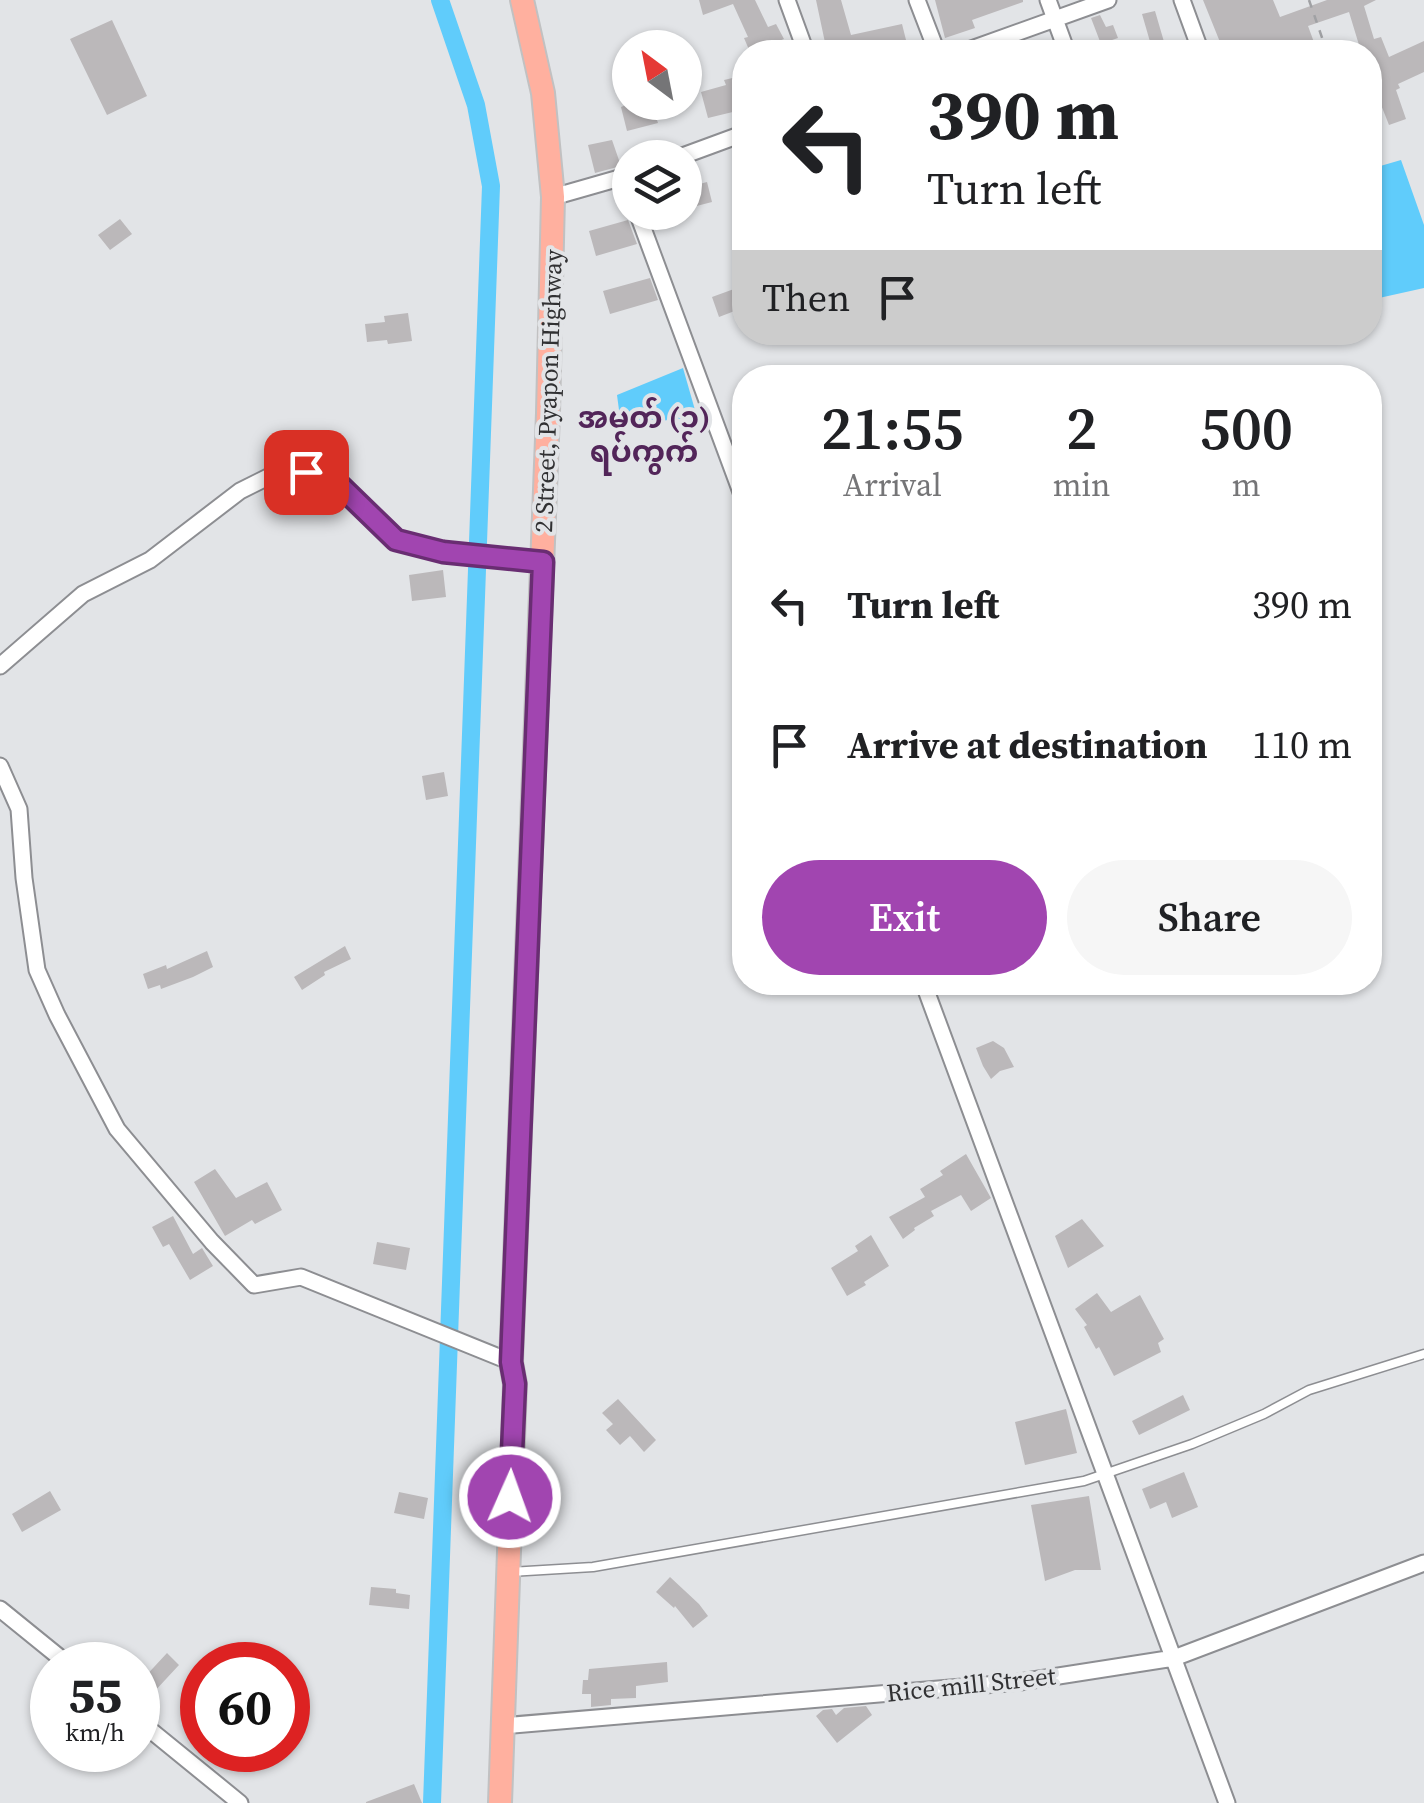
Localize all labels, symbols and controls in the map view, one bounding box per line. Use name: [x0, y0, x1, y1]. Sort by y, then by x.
north arrow: [612, 30, 702, 120]
map controls: [612, 30, 702, 230]
text: 390 m: [927, 66, 1119, 162]
icon: left: [762, 80, 892, 210]
button: layers: [612, 140, 702, 230]
text: Turn left: [927, 157, 1101, 219]
street label: 2 Street, Pyapon Highway: [526, 249, 570, 533]
icon: arrive: [870, 270, 925, 325]
text: Then: [762, 272, 850, 324]
text: 21:55: [821, 387, 964, 469]
text: 2: [1066, 387, 1097, 469]
text: 500: [1199, 387, 1293, 469]
district label: အမှတ် (၁) ရပ်ကွက်: [578, 397, 710, 476]
pin: [264, 430, 349, 515]
icon: arrive: [279, 445, 334, 500]
text: Arrival: [843, 463, 942, 507]
text: min: [1053, 463, 1110, 507]
text: m: [1232, 463, 1261, 507]
icon: left: [762, 578, 817, 633]
text: Turn left: [847, 579, 999, 631]
text: 390 m: [1252, 579, 1352, 631]
icon: arrive: [762, 718, 817, 773]
text: Arrive at destination: [847, 719, 1208, 771]
text: 110 m: [1252, 719, 1352, 771]
button: Exit: [762, 860, 1047, 975]
button: Share: [1067, 860, 1352, 975]
position arrow: [458, 1445, 562, 1549]
speed limit sign: 60: [180, 1642, 310, 1772]
street label: Rice mill Street: [885, 1658, 1058, 1710]
text: 55: [68, 1660, 122, 1729]
text: km/h: [65, 1715, 125, 1749]

